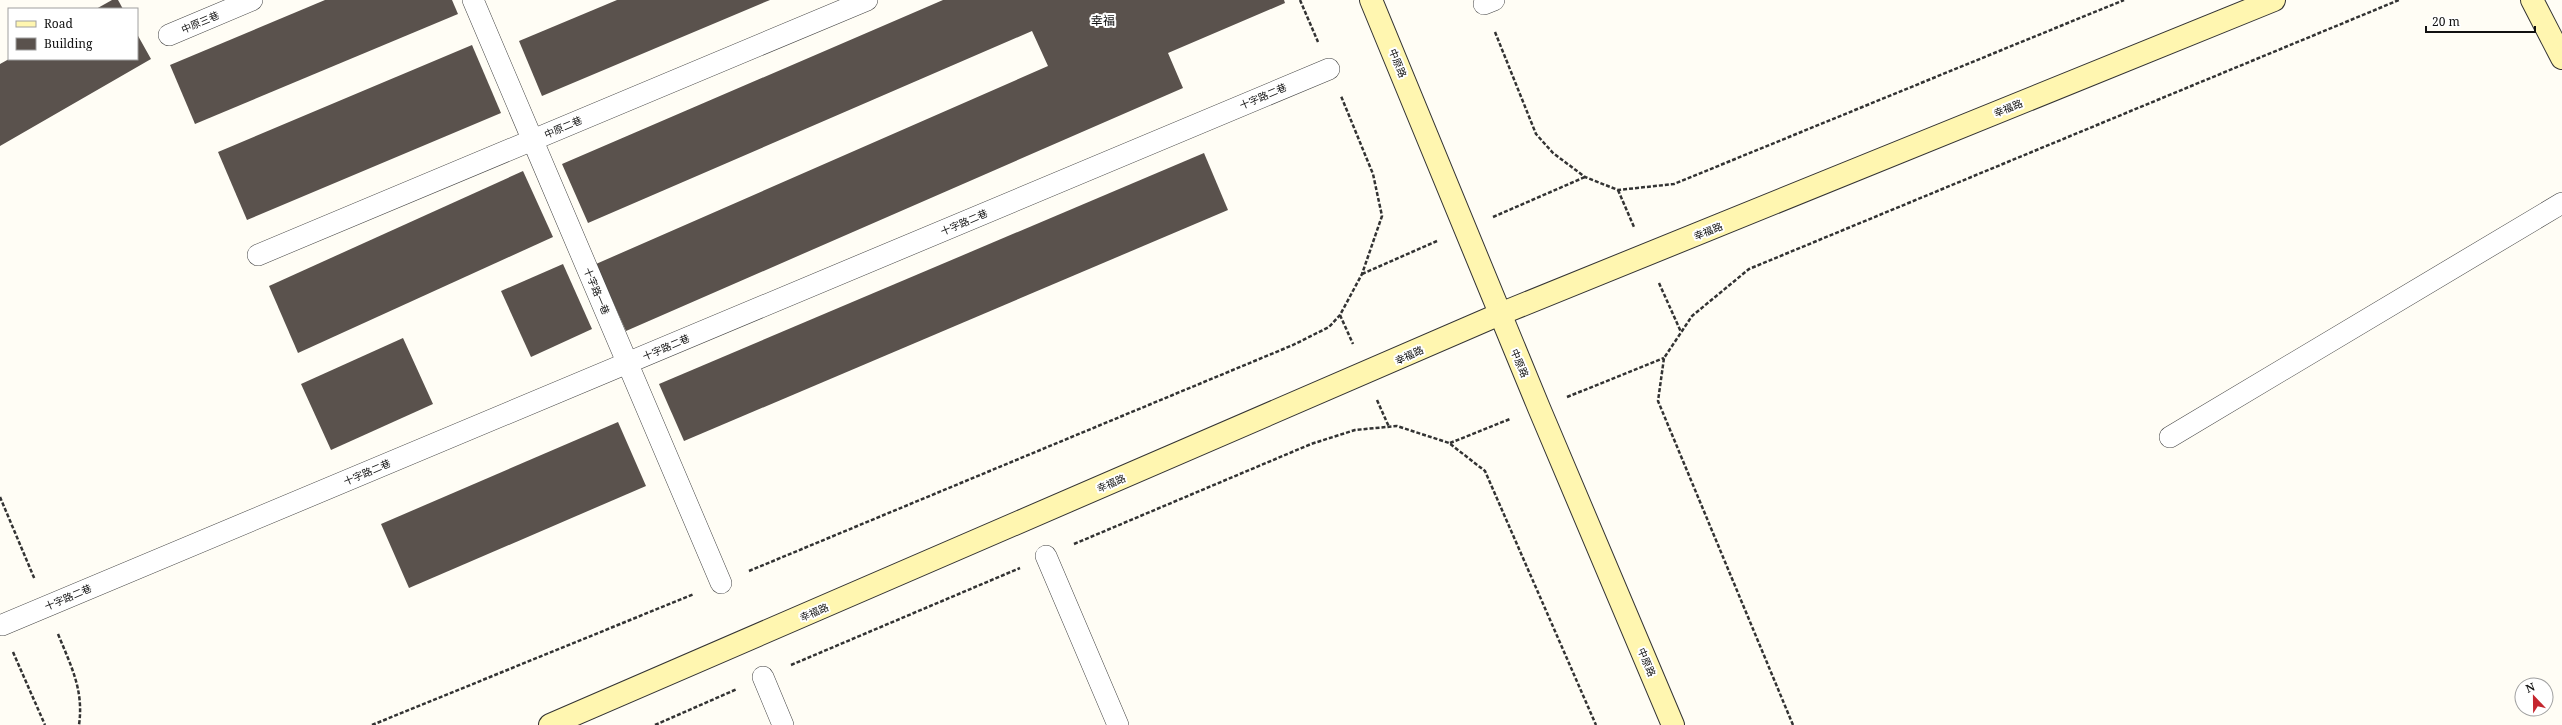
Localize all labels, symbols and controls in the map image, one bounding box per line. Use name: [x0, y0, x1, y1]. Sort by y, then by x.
legend: [8, 8, 138, 60]
street label: 中原三巷: [179, 8, 221, 36]
scale bar: [2426, 8, 2535, 34]
district label: 幸福: [1091, 12, 1115, 29]
text: 20 m: [2432, 13, 2460, 30]
text: Road: [44, 15, 74, 32]
text: Building: [44, 35, 93, 52]
street label: 中原路: [1386, 46, 1410, 80]
street label: 十字路二巷: [1237, 80, 1289, 112]
street label: 幸福路: [1991, 96, 2025, 120]
street label: 中原二巷: [542, 113, 584, 141]
street label: 十字路二巷: [938, 206, 990, 238]
street label: 幸福路: [1691, 219, 1725, 243]
street label: 十字路一巷: [581, 265, 613, 317]
street label: 十字路二巷: [640, 331, 692, 363]
street label: 幸福路: [1392, 343, 1426, 367]
street label: 中原路: [1508, 346, 1532, 380]
street label: 十字路二巷: [341, 456, 393, 488]
street label: 幸福路: [1094, 471, 1128, 495]
street label: 十字路二巷: [42, 581, 94, 613]
street label: 幸福路: [797, 600, 831, 624]
street label: 中原路: [1635, 645, 1659, 679]
north arrow: [2514, 677, 2554, 717]
text: N: [2523, 679, 2537, 696]

